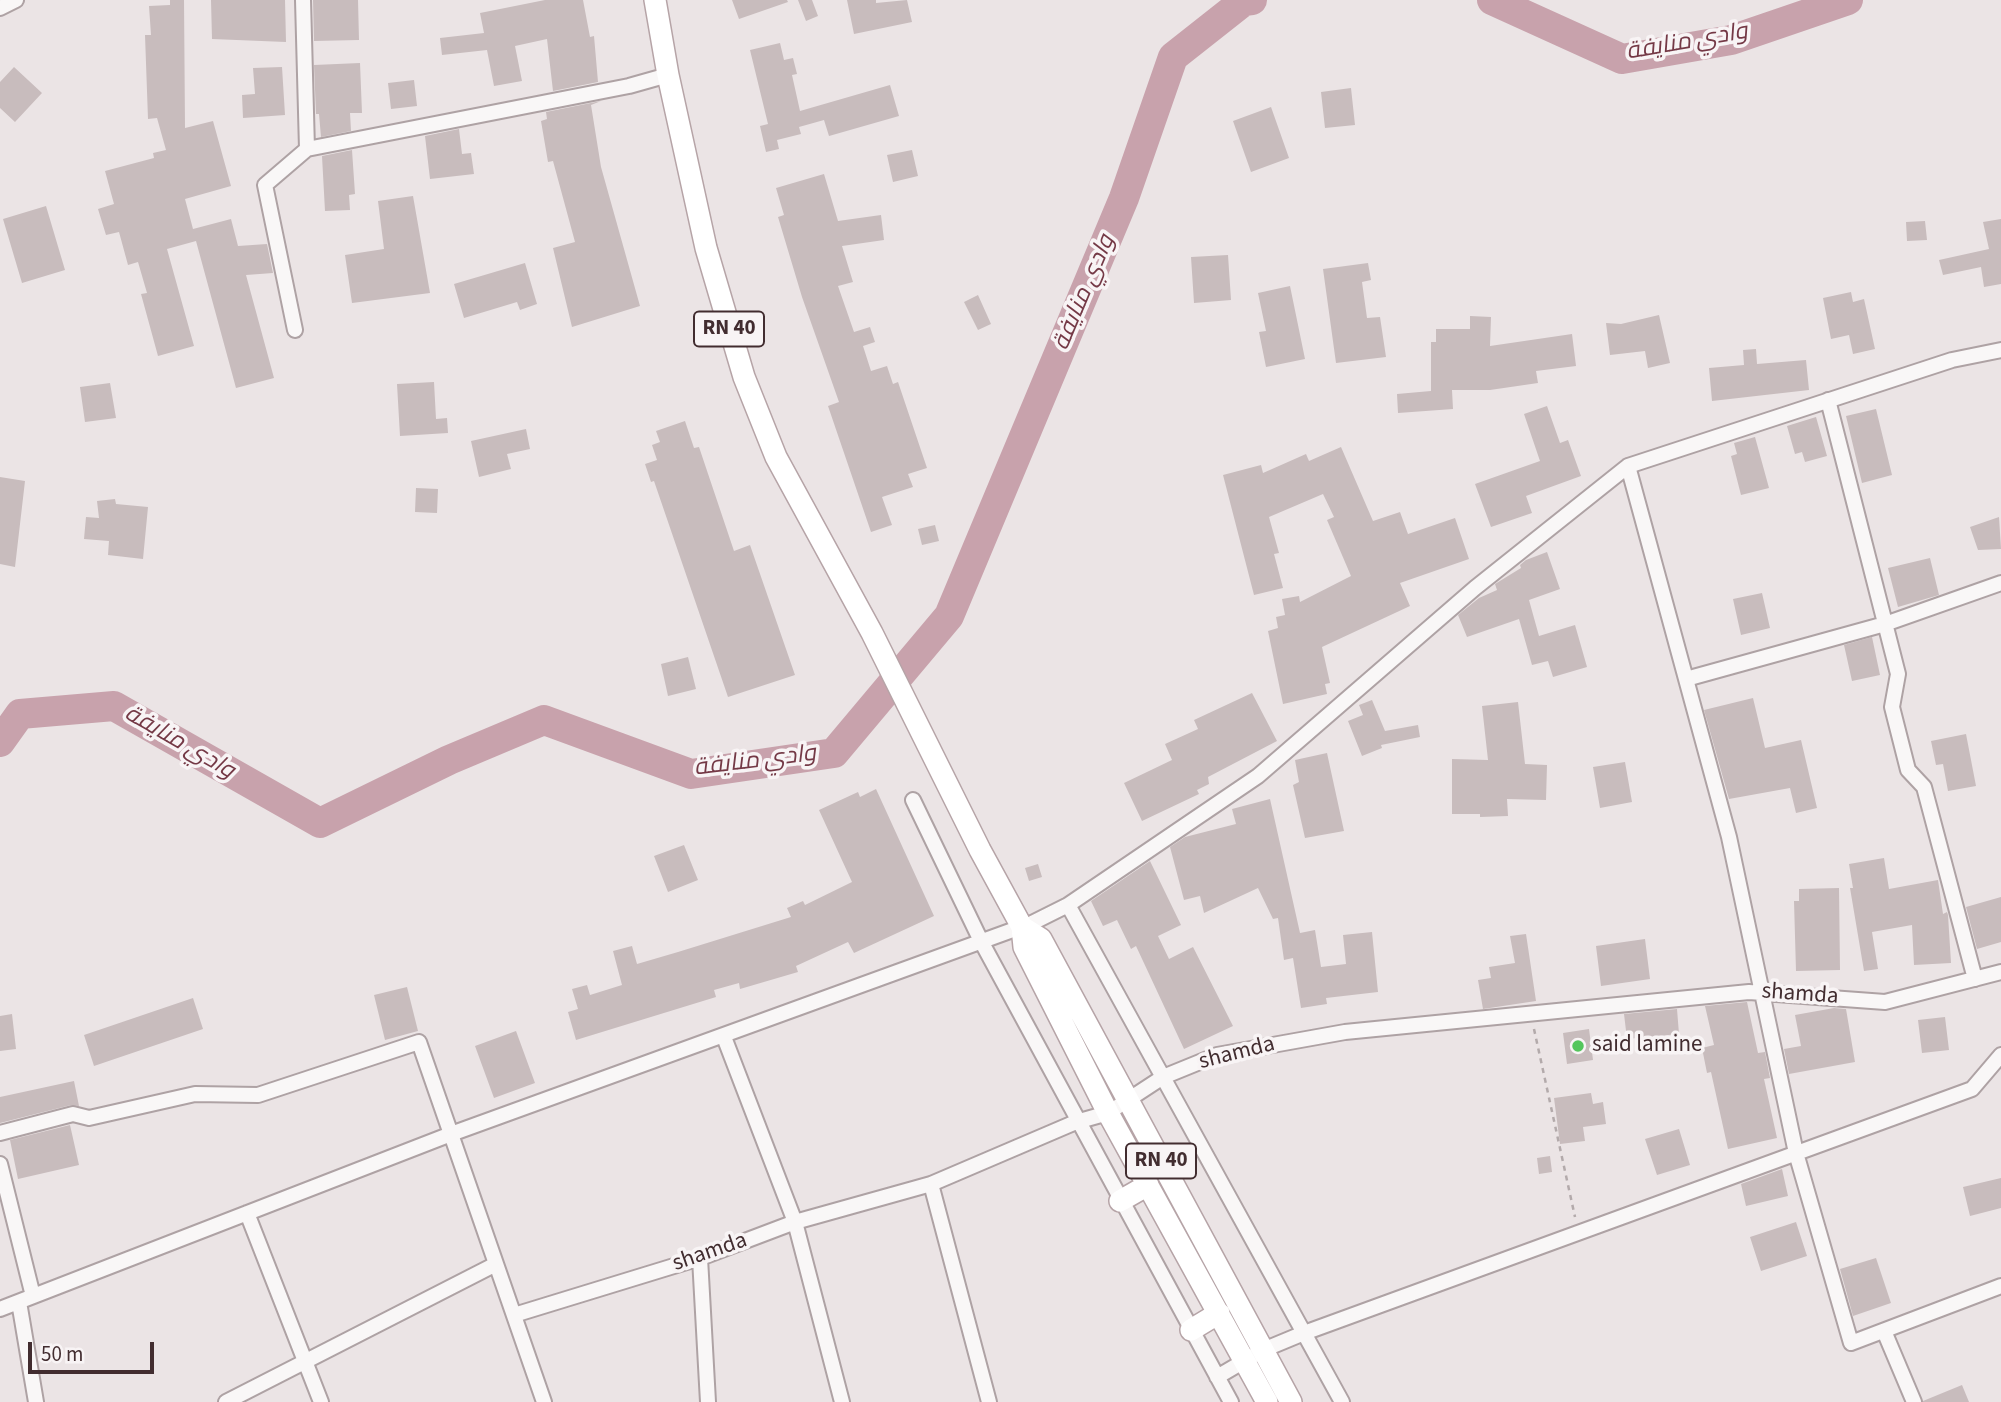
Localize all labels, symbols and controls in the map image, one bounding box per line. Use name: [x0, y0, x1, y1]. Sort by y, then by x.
water label: وادي منايفة: [1624, 18, 1750, 68]
water label: وادي منايفة: [1048, 231, 1122, 355]
road number: RN 40: [694, 312, 764, 346]
water label: وادي منايفة: [119, 700, 239, 786]
water label: وادي منايفة: [692, 740, 818, 784]
street label: shamda: [1761, 979, 1839, 1011]
street label: shamda: [1196, 1031, 1278, 1077]
place label: said lamine: [1592, 1032, 1702, 1060]
marker: said lamine: [1570, 1038, 1586, 1054]
road number: RN 40: [1126, 1144, 1196, 1178]
street label: shamda: [669, 1227, 751, 1279]
scale bar: [32, 1328, 158, 1372]
text: 50 m: [41, 1339, 83, 1369]

